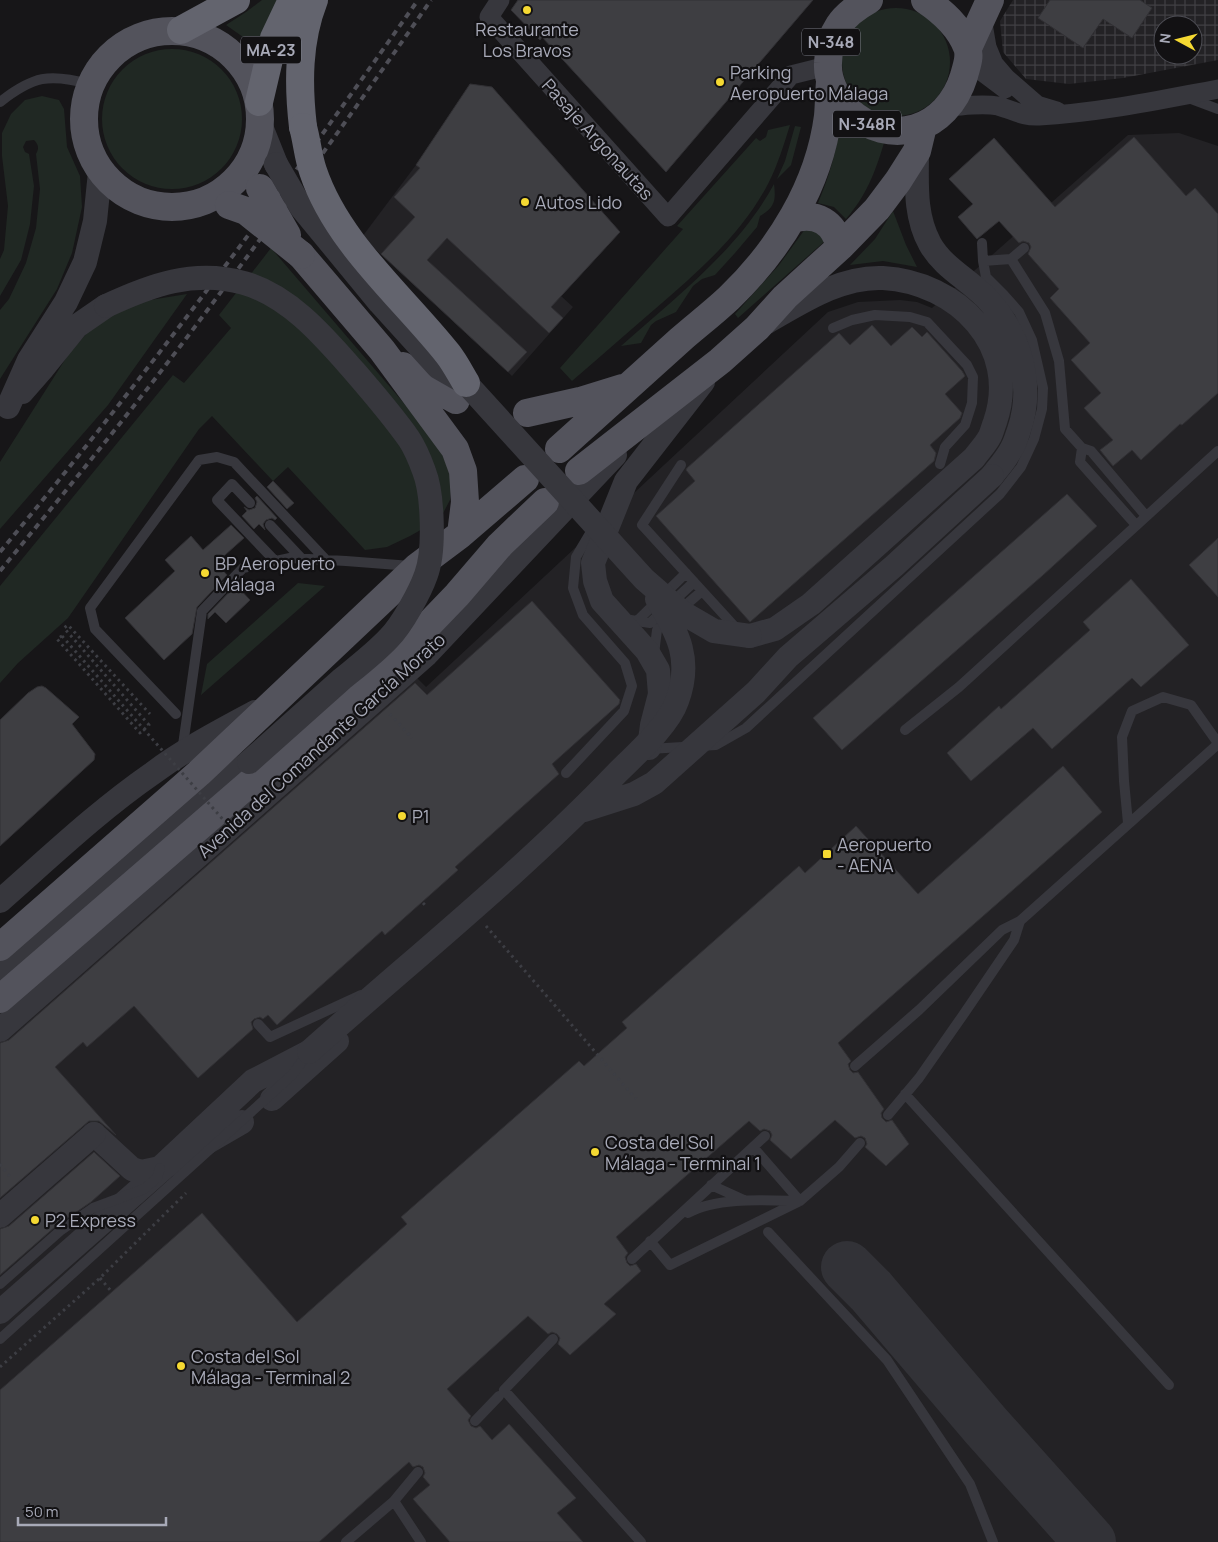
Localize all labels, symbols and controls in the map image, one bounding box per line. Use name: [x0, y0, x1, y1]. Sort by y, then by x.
marker: Restaurante Los Bravos: [521, 4, 533, 16]
north arrow: [1153, 15, 1203, 65]
place label: Restaurante Los Bravos: [475, 17, 579, 62]
road number: N-348: [802, 28, 860, 56]
text: N: [1155, 32, 1175, 45]
road number: MA-23: [241, 36, 301, 64]
place label: Parking Aeropuerto Málaga: [730, 60, 888, 105]
street label: Pasaje Argonautas: [537, 73, 659, 205]
marker: Parking Aeropuerto Málaga: [714, 76, 726, 88]
road number: N-348R: [833, 110, 901, 138]
place label: Autos Lido: [535, 190, 622, 214]
marker: Autos Lido: [519, 196, 531, 208]
place label: BP Aeropuerto Málaga: [215, 551, 335, 596]
marker: BP Aeropuerto Málaga: [199, 567, 211, 579]
street label: Avenida del Comandante García Morato: [192, 627, 450, 863]
place label: P1: [412, 804, 430, 828]
marker: P1: [396, 810, 408, 822]
place label: Aeropuerto - AENA: [837, 832, 932, 877]
marker: Aeropuerto - AENA: [821, 848, 833, 860]
place label: Costa del Sol Málaga - Terminal 1: [605, 1130, 761, 1175]
marker: Costa del Sol Málaga - Terminal 1: [589, 1146, 601, 1158]
place label: P2 Express: [45, 1208, 136, 1232]
marker: P2 Express: [29, 1214, 41, 1226]
place label: Costa del Sol Málaga - Terminal 2: [191, 1344, 350, 1389]
marker: Costa del Sol Málaga - Terminal 2: [175, 1360, 187, 1372]
scale bar: [18, 1494, 165, 1526]
text: 50 m: [25, 1501, 59, 1522]

